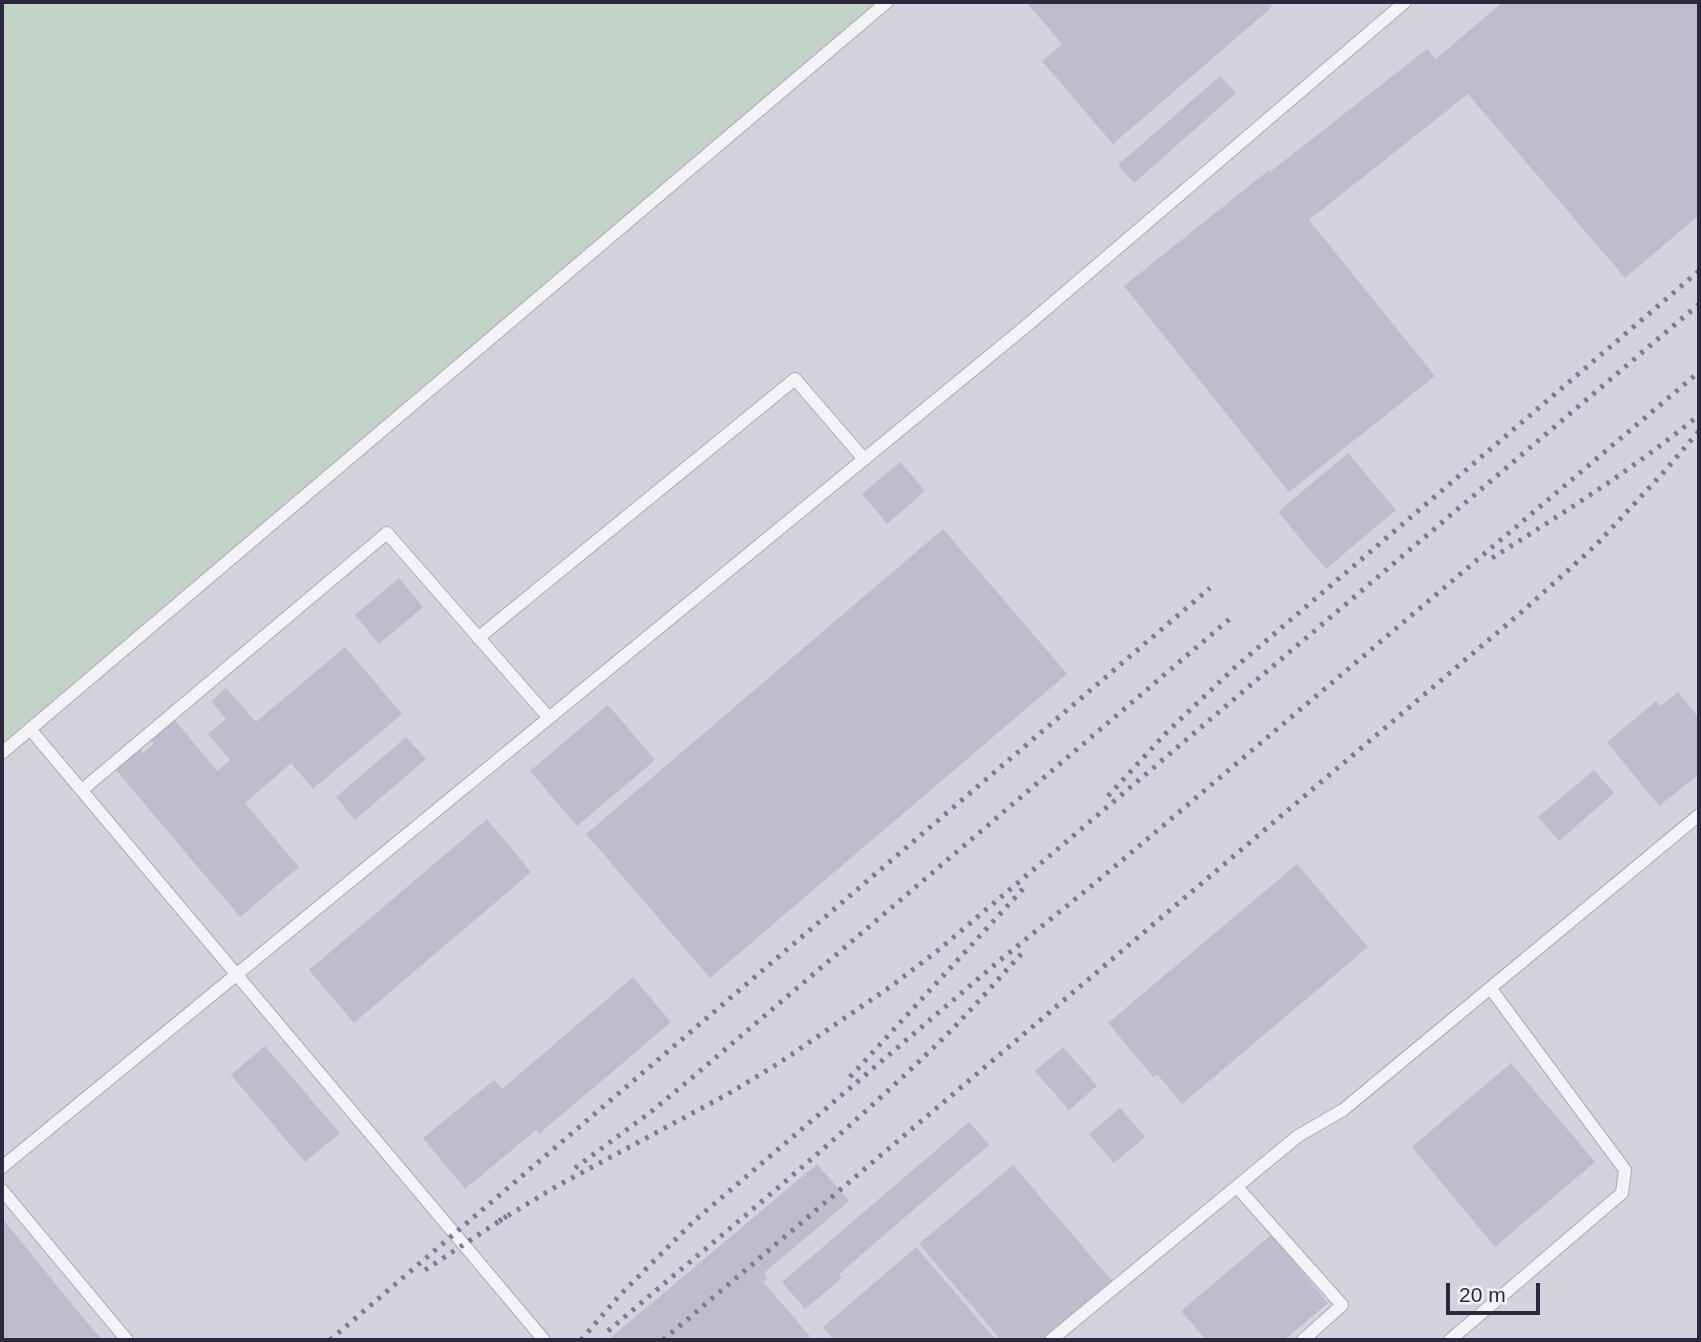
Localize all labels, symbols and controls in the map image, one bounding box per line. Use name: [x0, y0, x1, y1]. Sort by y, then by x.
scale bar: [1449, 1268, 1544, 1312]
text: 20 m: [1459, 1283, 1506, 1306]

